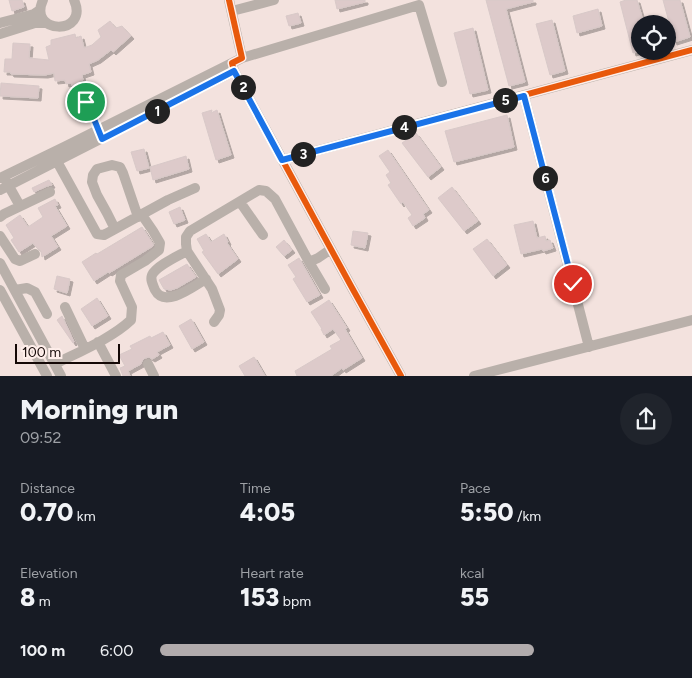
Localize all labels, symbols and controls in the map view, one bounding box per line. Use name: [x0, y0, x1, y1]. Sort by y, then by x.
map controls: [631, 15, 676, 60]
button: locate: [631, 15, 676, 60]
pin: 2: [230, 74, 256, 100]
text: 2: [239, 79, 248, 96]
pin: [65, 81, 107, 123]
icon: arrive: [72, 88, 100, 116]
pin: 5: [492, 88, 518, 112]
text: 5: [501, 92, 510, 109]
pin: 1: [144, 98, 170, 124]
text: 1: [155, 103, 160, 120]
pin: 4: [392, 114, 416, 140]
text: 4: [400, 119, 409, 136]
pin: 3: [290, 142, 316, 166]
text: 3: [300, 146, 307, 163]
pin: 6: [532, 166, 558, 190]
text: 6: [541, 170, 550, 187]
pin: [552, 263, 594, 305]
icon: check: [559, 270, 587, 298]
scale bar: [15, 340, 120, 364]
text: 100 m: [22, 344, 61, 361]
text: Morning run: [20, 392, 178, 426]
button: share: [620, 393, 672, 445]
text: 09:52: [20, 428, 62, 447]
text: Distance: [20, 480, 75, 497]
text: Time: [240, 480, 271, 497]
text: Pace: [460, 480, 490, 497]
text: 0.70: [20, 497, 73, 527]
text: 4:05: [240, 497, 295, 527]
text: 5:50: [460, 497, 514, 527]
text: km: [73, 508, 96, 525]
text: /km: [514, 508, 541, 525]
text: Elevation: [20, 565, 78, 582]
text: Heart rate: [240, 565, 304, 582]
text: kcal: [460, 565, 484, 582]
text: 8: [20, 582, 35, 612]
text: 153: [240, 582, 279, 612]
text: 55: [460, 582, 489, 612]
text: m: [35, 593, 51, 610]
text: bpm: [279, 593, 311, 610]
text: 100 m: [20, 641, 65, 660]
text: 6:00: [100, 641, 134, 660]

